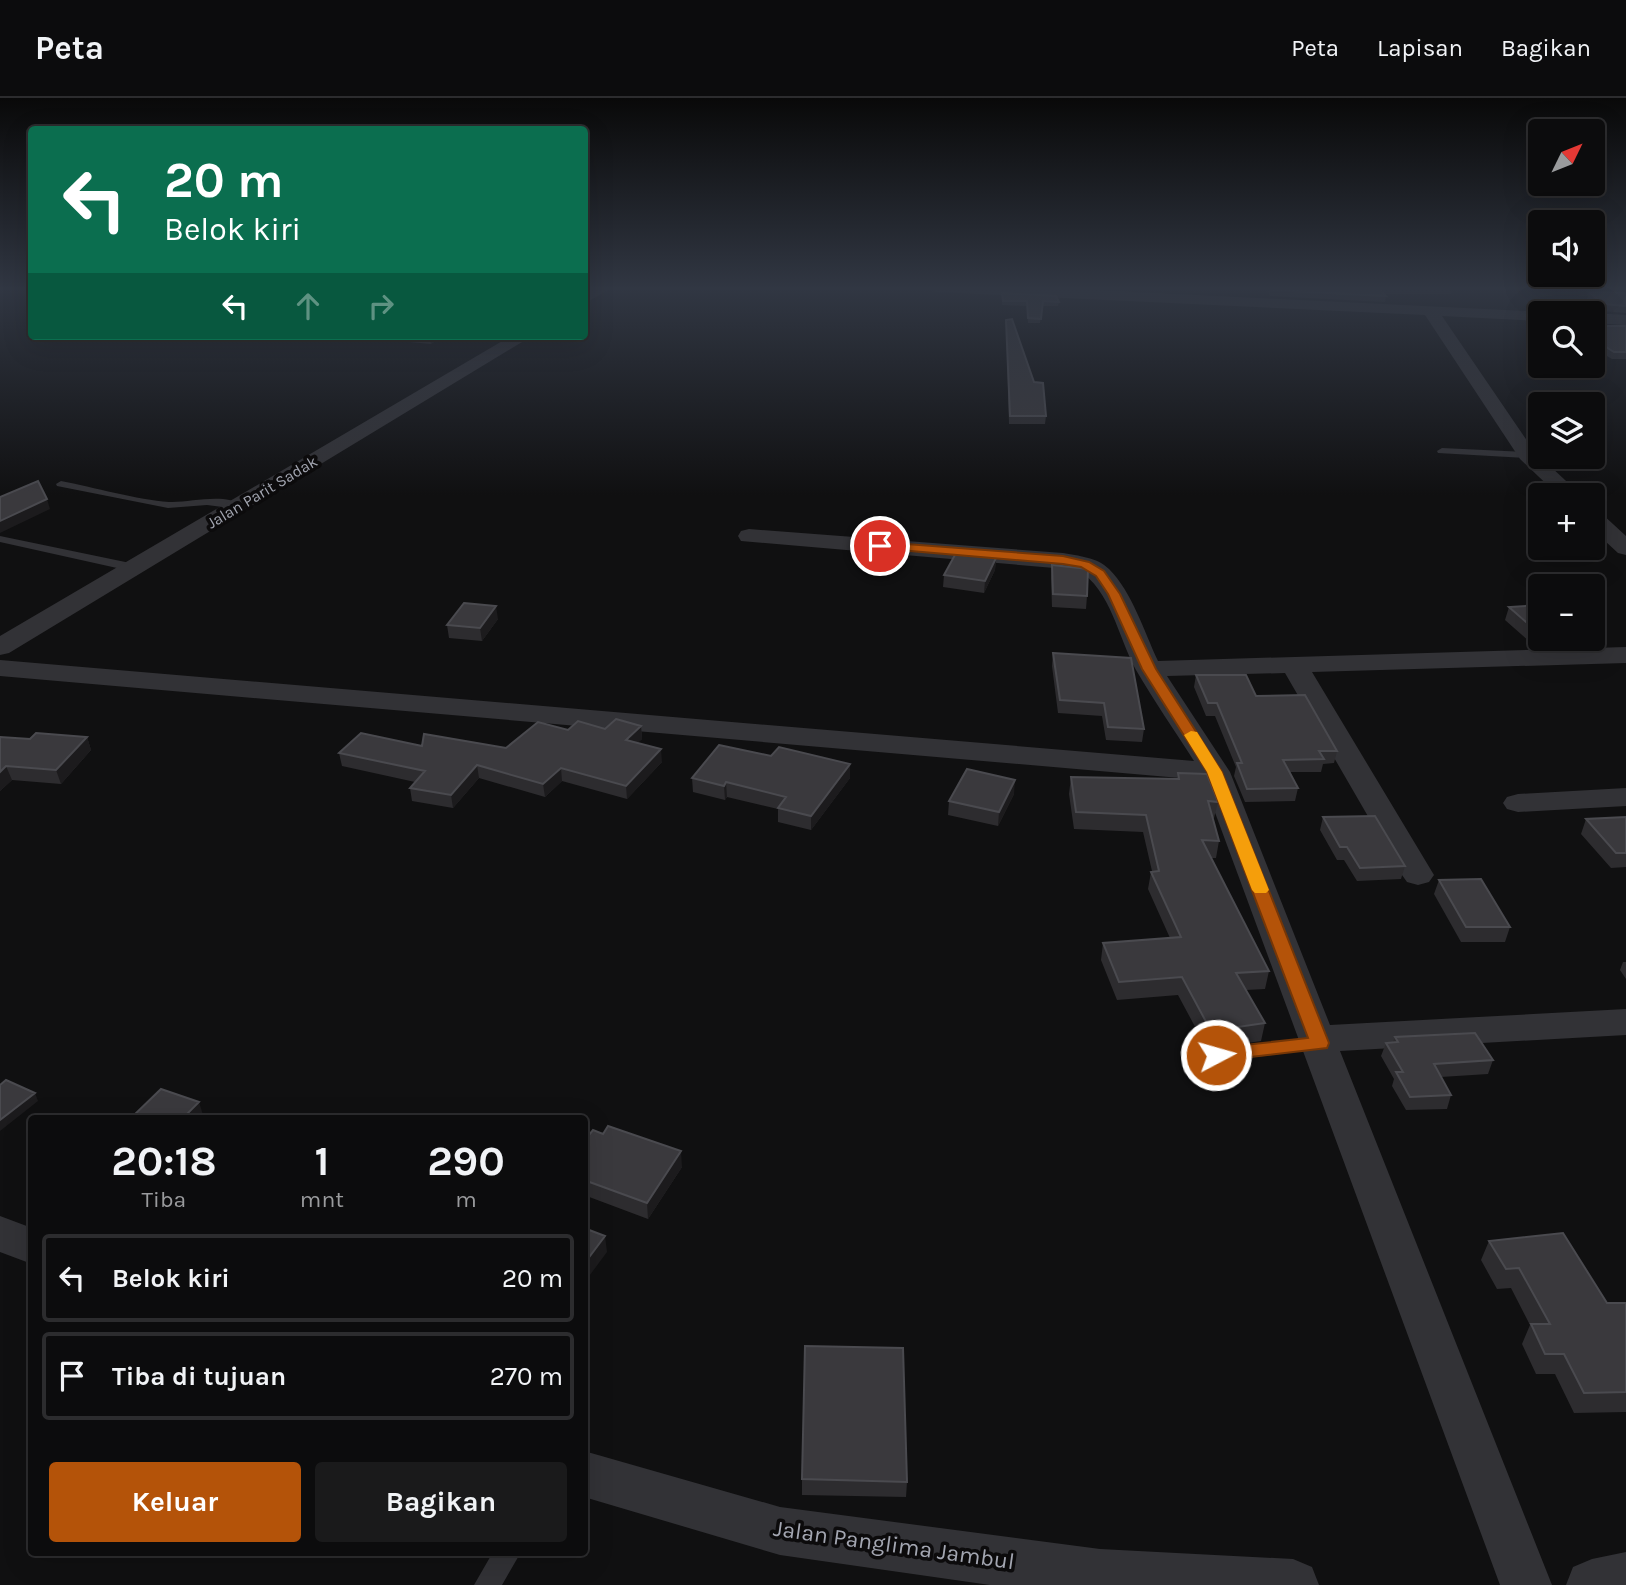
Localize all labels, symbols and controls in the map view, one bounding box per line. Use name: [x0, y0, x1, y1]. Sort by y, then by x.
text: Peta: [35, 29, 104, 67]
text: Peta: [1291, 34, 1339, 62]
text: Lapisan: [1377, 34, 1463, 62]
text: Bagikan: [1501, 34, 1591, 62]
north arrow: [1528, 119, 1605, 196]
map controls: [1528, 119, 1605, 651]
text: 20 m: [164, 152, 284, 209]
icon: left: [49, 154, 140, 245]
button: sound: [1528, 210, 1605, 287]
text: Belok kiri: [164, 211, 301, 248]
icon: left: [216, 287, 254, 325]
icon: ahead: [289, 287, 327, 325]
icon: right: [362, 287, 400, 325]
button: search: [1528, 301, 1605, 378]
button: layers: [1528, 392, 1605, 469]
street label: Jalan Parit Sadak: [203, 451, 321, 533]
button: +: [1528, 483, 1605, 560]
pin: [850, 516, 910, 576]
icon: arrive: [861, 527, 899, 565]
button: −: [1528, 574, 1605, 651]
position arrow: [1179, 1018, 1253, 1092]
text: 20:18: [111, 1136, 217, 1186]
text: 1: [314, 1136, 329, 1186]
text: 290: [427, 1136, 505, 1186]
text: Tiba: [142, 1186, 186, 1213]
text: mnt: [300, 1186, 344, 1213]
text: m: [455, 1186, 477, 1213]
icon: left: [53, 1259, 91, 1297]
text: Belok kiri: [112, 1263, 230, 1294]
text: 20 m: [502, 1263, 563, 1294]
icon: arrive: [53, 1357, 91, 1395]
text: Tiba di tujuan: [112, 1361, 286, 1392]
text: 270 m: [490, 1361, 563, 1392]
button: Keluar: [49, 1462, 301, 1542]
button: Bagikan: [315, 1462, 567, 1542]
street label: Jalan Panglima Jambul: [772, 1515, 1016, 1575]

